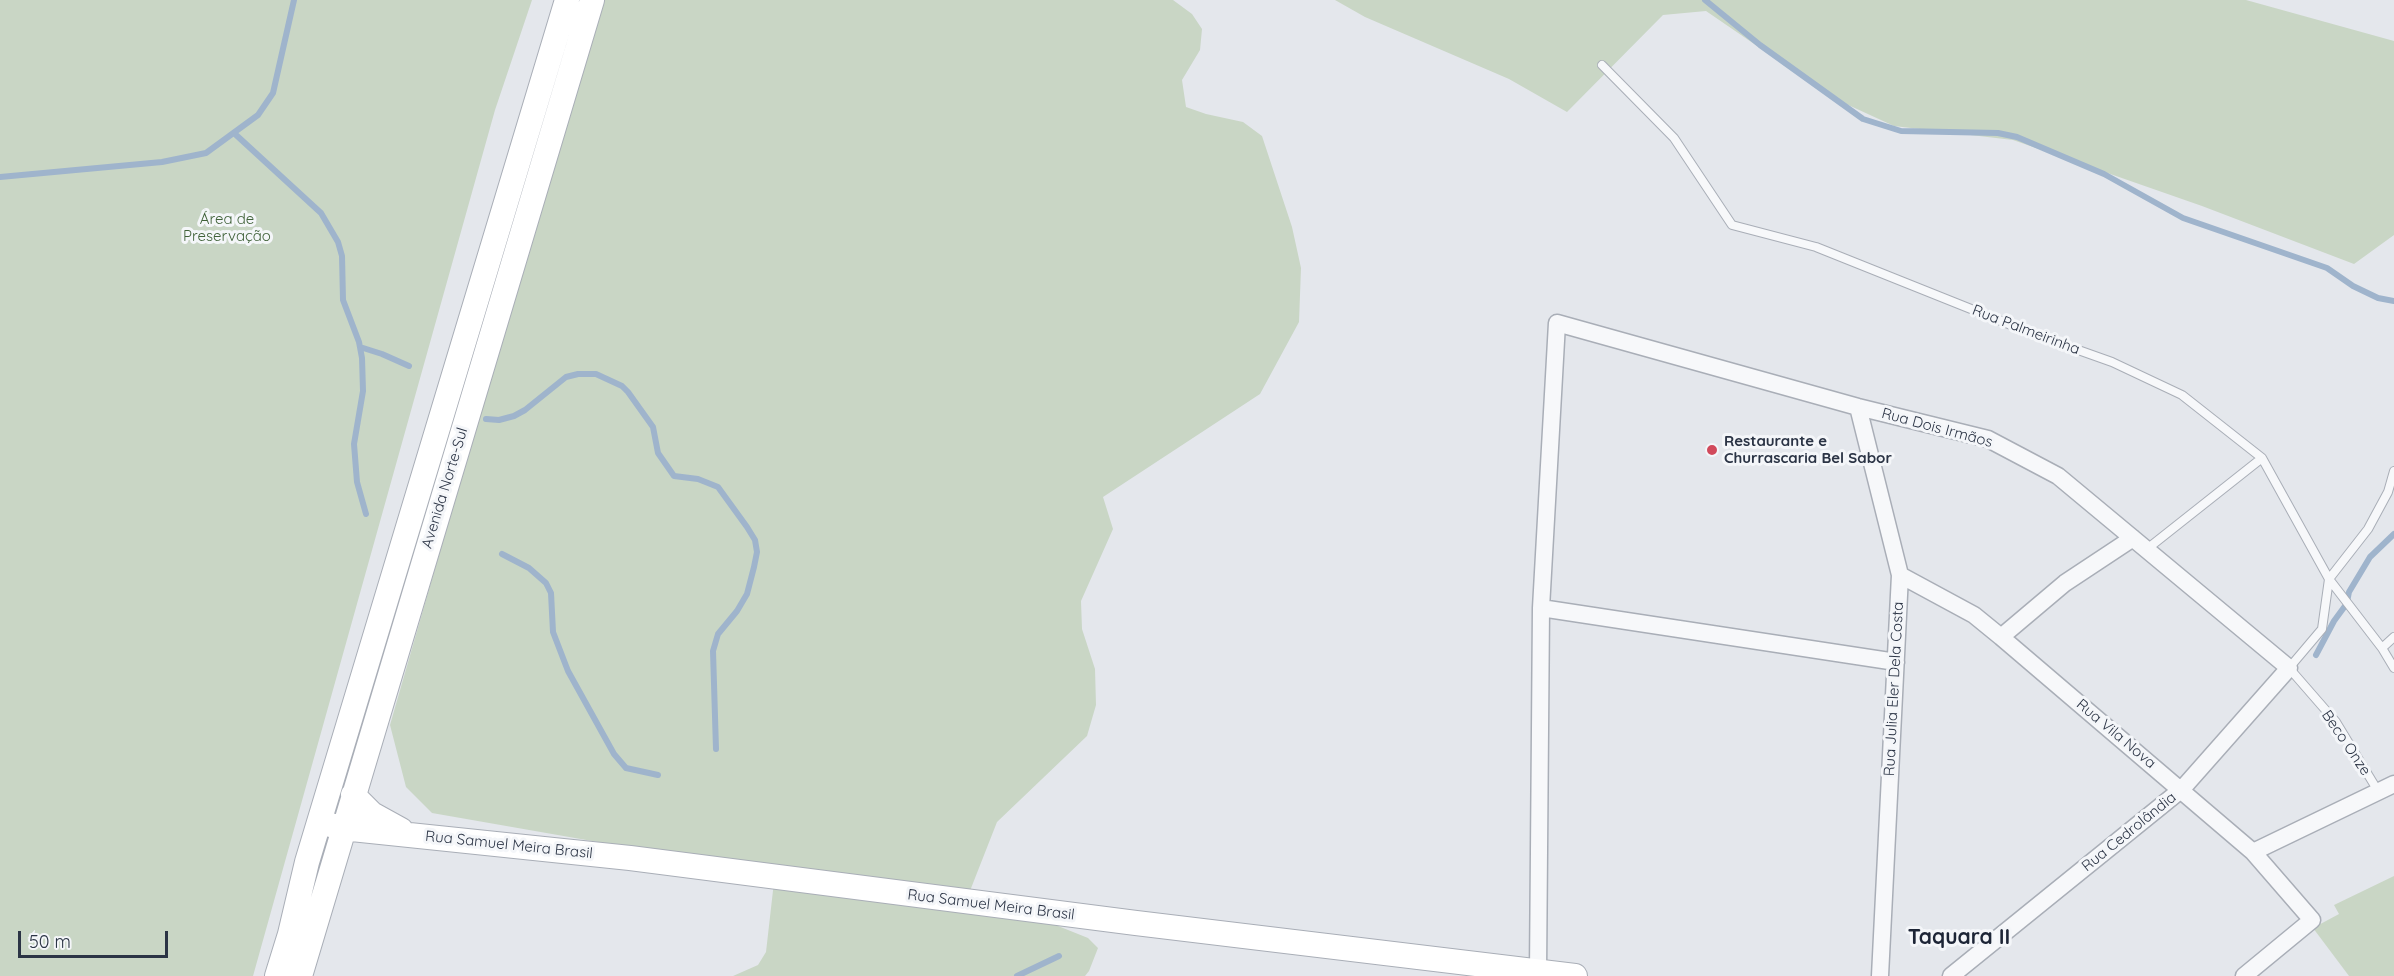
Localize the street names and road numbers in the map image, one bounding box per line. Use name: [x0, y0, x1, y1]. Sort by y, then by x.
street label: Rua Palmeirinha: [1970, 301, 2082, 359]
street label: Rua Dois Irmãos: [1879, 405, 1995, 451]
street label: Avenida Norte-Sul: [418, 425, 472, 551]
street label: Rua Julia Eler Dela Costa: [1880, 601, 1908, 777]
street label: Rua Vila Nova: [2073, 695, 2159, 773]
street label: Beco Onze: [2318, 707, 2374, 779]
street label: Rua Cedrolândia: [2078, 788, 2180, 876]
street label: Rua Samuel Meira Brasil: [424, 827, 594, 863]
street label: Rua Samuel Meira Brasil: [906, 886, 1076, 924]

